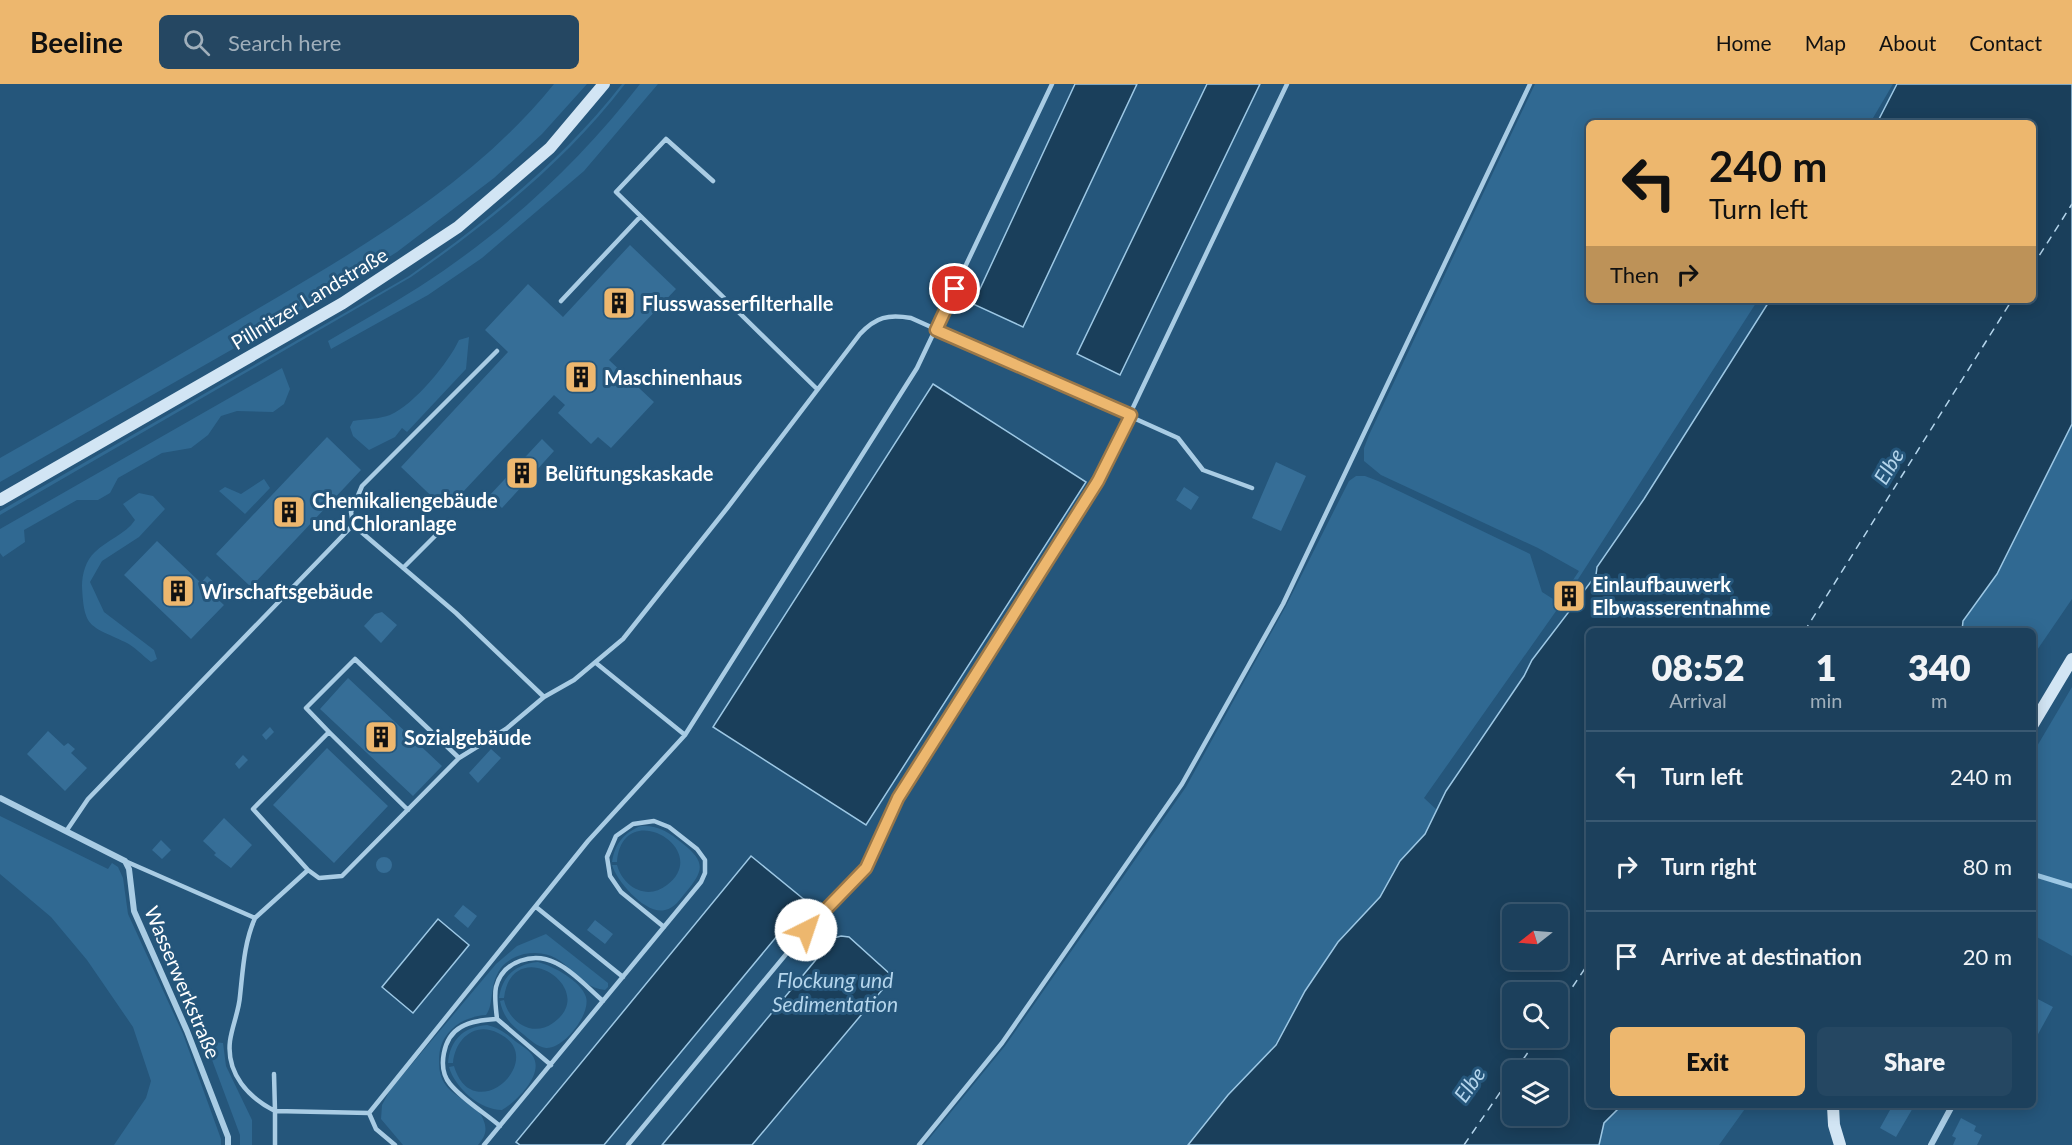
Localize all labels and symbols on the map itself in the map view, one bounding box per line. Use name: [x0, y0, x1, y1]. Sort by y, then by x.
street label: Pillnitzer Landstraße: [226, 242, 392, 354]
pin: [929, 263, 980, 314]
building icon: Flusswasserfilterhalle: [601, 285, 637, 321]
place label: Flusswasserfilterhalle: [642, 291, 834, 315]
building icon: Maschinenhaus: [563, 359, 599, 395]
place label: Maschinenhaus: [604, 365, 743, 389]
water label: Elbe: [1868, 444, 1908, 488]
building icon: Belüftungskaskade: [504, 455, 540, 491]
place label: Belüftungskaskade: [545, 461, 714, 485]
place label: Chemikaliengebäude und Chloranlage: [312, 488, 498, 535]
building icon: Chemikaliengebäude und Chloranlage: [271, 494, 307, 530]
place label: Einlaufbauwerk Elbwasserentnahme: [1592, 572, 1771, 619]
building icon: Wirschaftsgebäude: [160, 573, 196, 609]
building icon: Einlaufbauwerk Elbwasserentnahme: [1551, 578, 1587, 614]
place label: Wirschaftsgebäude: [201, 579, 373, 603]
building icon: Sozialgebäude: [363, 719, 399, 755]
place label: Sozialgebäude: [404, 725, 532, 749]
position arrow: [774, 898, 838, 962]
street label: Wasserwerkstraße: [140, 902, 226, 1062]
north arrow: [1502, 904, 1568, 970]
water label: Flockung und Sedimentation: [772, 967, 898, 1016]
water label: Elbe: [1448, 1062, 1490, 1106]

